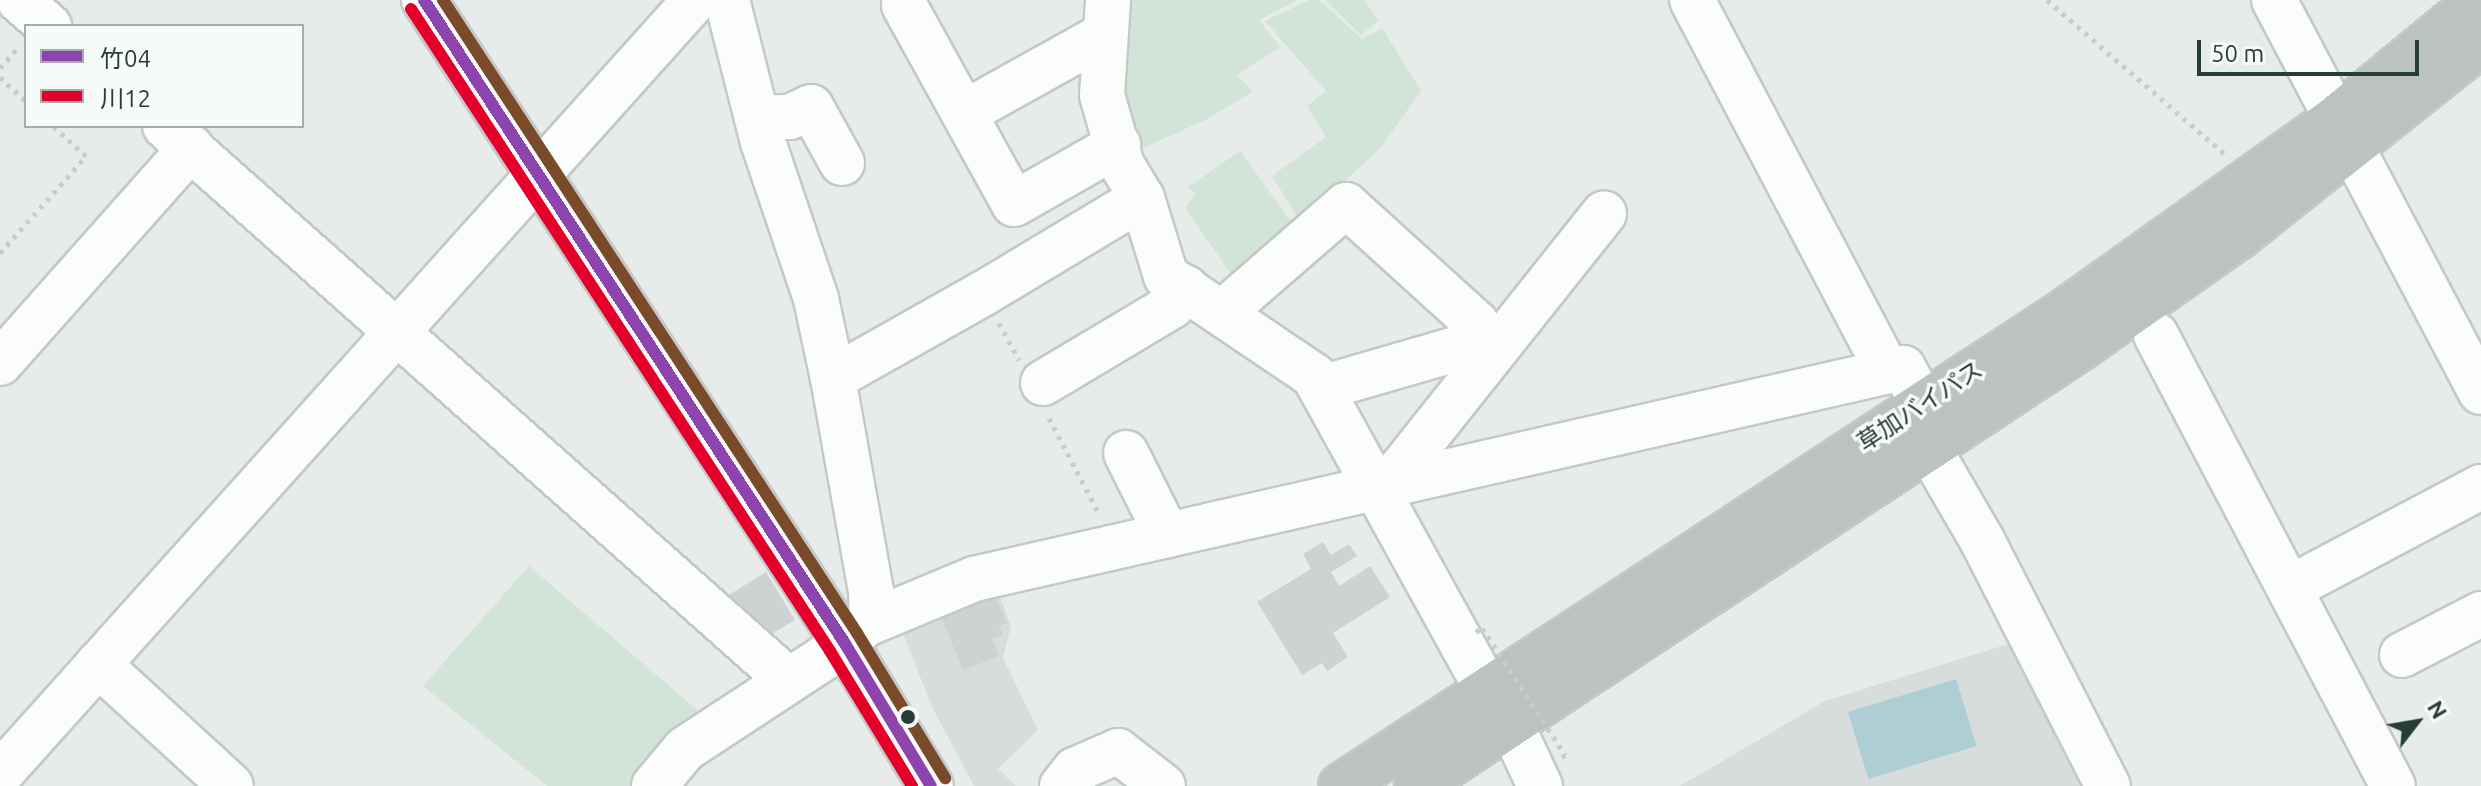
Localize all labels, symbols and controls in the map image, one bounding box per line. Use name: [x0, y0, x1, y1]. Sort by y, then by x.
legend: [24, 24, 304, 128]
scale bar: [2201, 24, 2423, 74]
text: 50 m: [2211, 40, 2264, 67]
text: 竹04: [100, 45, 151, 72]
text: 川12: [100, 85, 151, 112]
street label: 草加バイパス: [1852, 355, 1988, 457]
north arrow: [2377, 682, 2457, 762]
text: N: [2423, 696, 2453, 723]
unlabelled marker: [900, 709, 916, 725]

